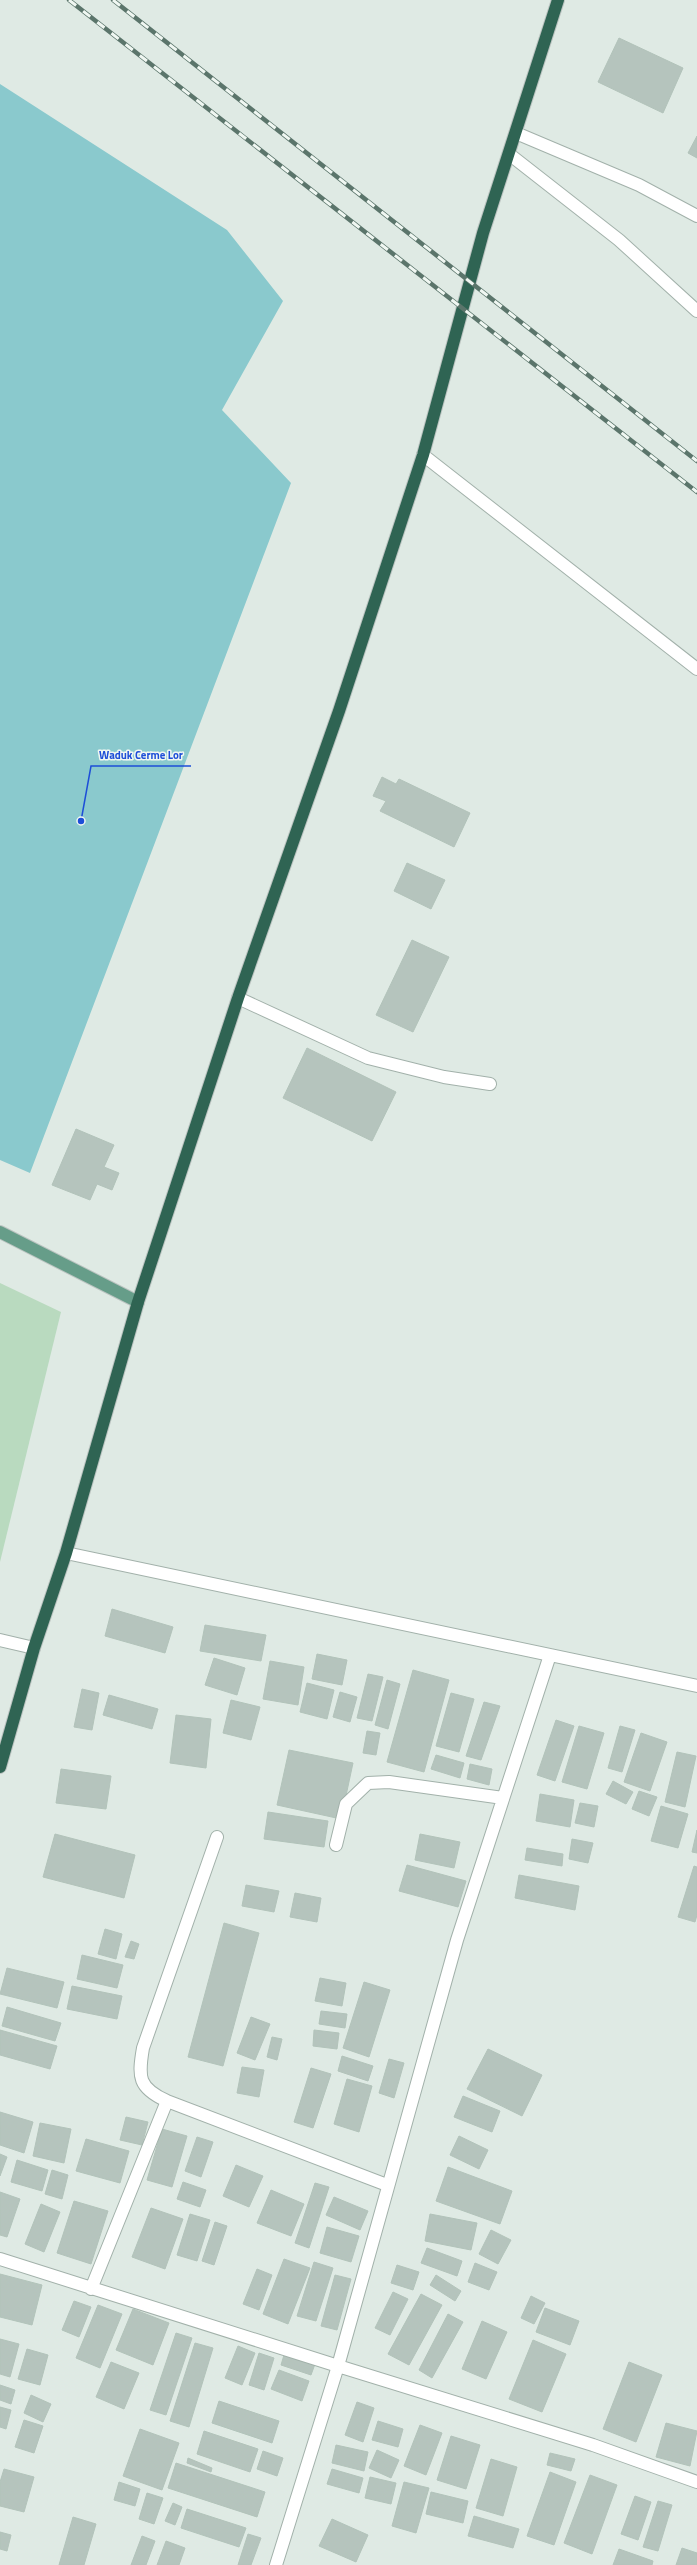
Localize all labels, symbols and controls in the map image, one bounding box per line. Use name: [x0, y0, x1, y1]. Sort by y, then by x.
callout: Waduk Cerme Lor: [91, 743, 191, 766]
text: Waduk Cerme Lor: [99, 747, 183, 763]

